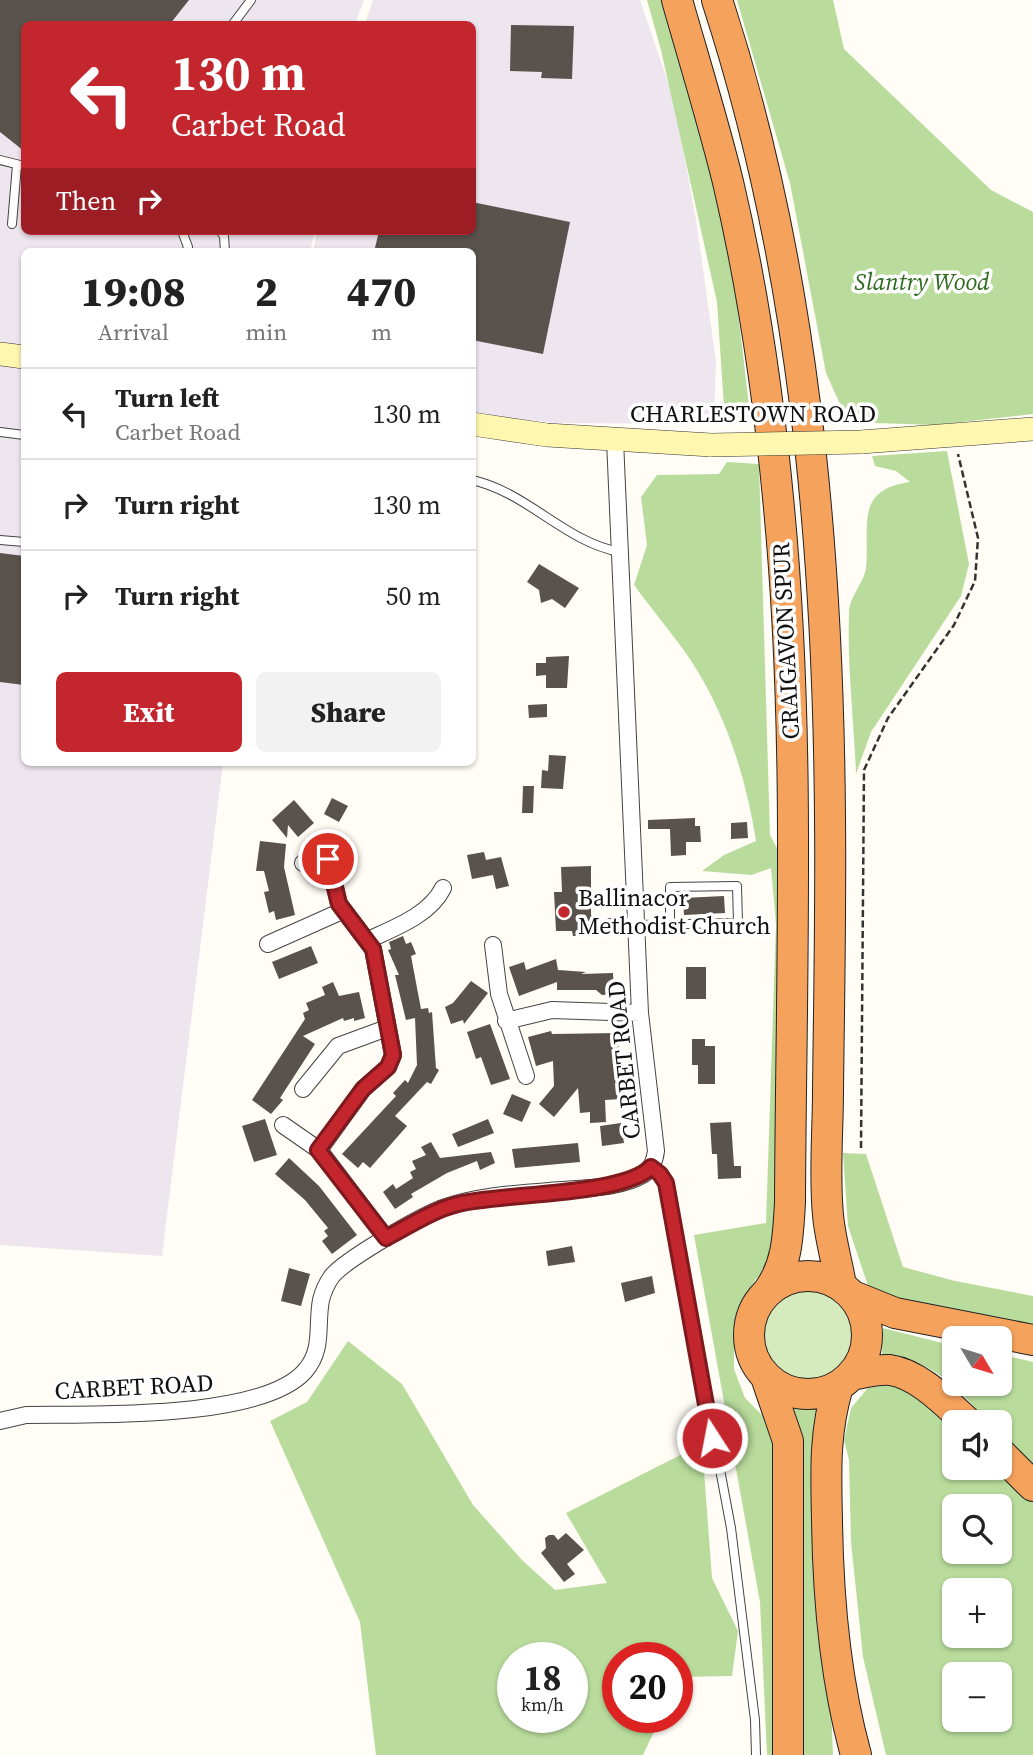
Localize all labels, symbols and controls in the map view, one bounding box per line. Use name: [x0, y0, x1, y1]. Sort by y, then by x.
text: 130 m: [171, 39, 306, 106]
icon: left: [56, 49, 147, 140]
text: Carbet Road: [171, 103, 346, 147]
icon: right: [130, 182, 168, 220]
text: Then: [56, 183, 116, 219]
text: 19:08: [81, 262, 186, 320]
text: 2: [255, 262, 278, 320]
text: 470: [347, 262, 416, 320]
park label: Slantry Wood: [854, 265, 990, 298]
text: Arrival: [98, 316, 169, 348]
text: min: [246, 316, 287, 348]
text: m: [371, 316, 392, 348]
text: Turn left: [115, 380, 219, 416]
icon: left: [56, 395, 94, 433]
text: 130 m: [373, 396, 441, 432]
street label: CHARLESTOWN ROAD: [630, 397, 876, 430]
text: Carbet Road: [115, 416, 241, 448]
icon: right: [56, 486, 94, 524]
text: Turn right: [115, 487, 239, 523]
text: 130 m: [373, 487, 441, 523]
street label: CRAIGAVON SPUR: [764, 541, 807, 740]
icon: right: [56, 577, 94, 615]
text: Turn right: [115, 578, 239, 614]
text: 50 m: [386, 578, 441, 614]
button: Exit: [56, 672, 242, 752]
button: Share: [256, 672, 441, 752]
pin: [298, 829, 358, 889]
icon: arrive: [309, 840, 347, 878]
place label: Ballinacor Methodist Church: [578, 881, 771, 942]
marker: Ballinacor Methodist Church: [556, 904, 572, 920]
street label: CARBET ROAD: [599, 979, 648, 1141]
north arrow: [942, 1326, 1012, 1396]
map controls: [942, 1326, 1012, 1732]
street label: CARBET ROAD: [54, 1366, 214, 1407]
position arrow: [675, 1401, 749, 1475]
button: sound: [942, 1410, 1012, 1480]
button: search: [942, 1494, 1012, 1564]
button: +: [942, 1578, 1012, 1648]
speed limit sign: 20: [602, 1642, 693, 1733]
text: 18: [524, 1654, 561, 1702]
button: −: [942, 1662, 1012, 1732]
text: km/h: [521, 1692, 564, 1717]

